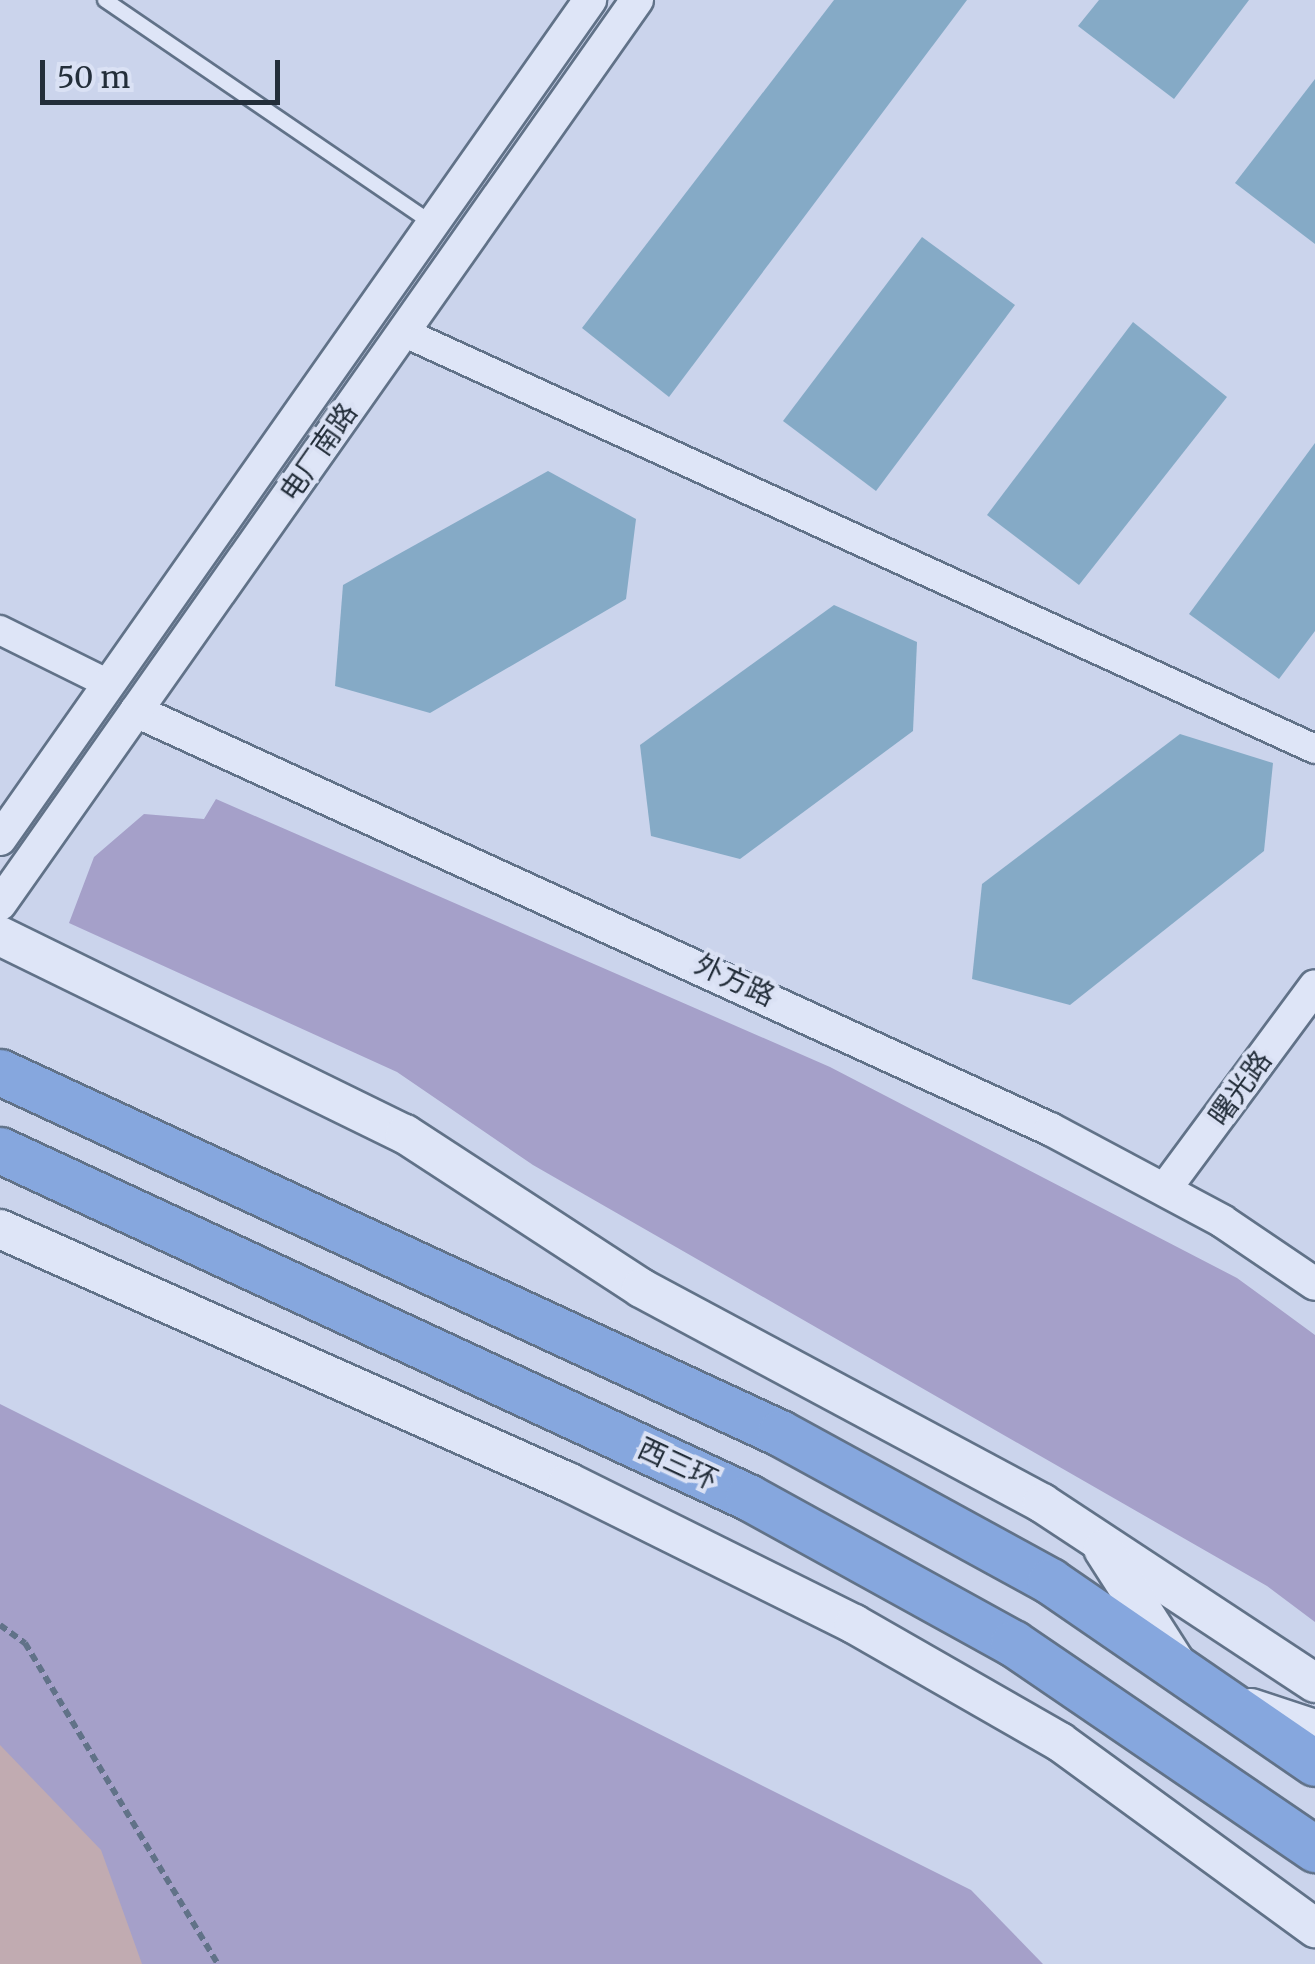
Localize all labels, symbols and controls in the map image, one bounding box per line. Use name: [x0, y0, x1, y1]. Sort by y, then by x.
scale bar: [45, 40, 285, 102]
text: 50 m: [57, 58, 130, 96]
street label: 电厂南路: [272, 396, 364, 508]
street label: 外方路: [690, 947, 780, 1013]
street label: 曙光路: [1202, 1044, 1278, 1132]
street label: 西三环: [633, 1431, 723, 1497]

